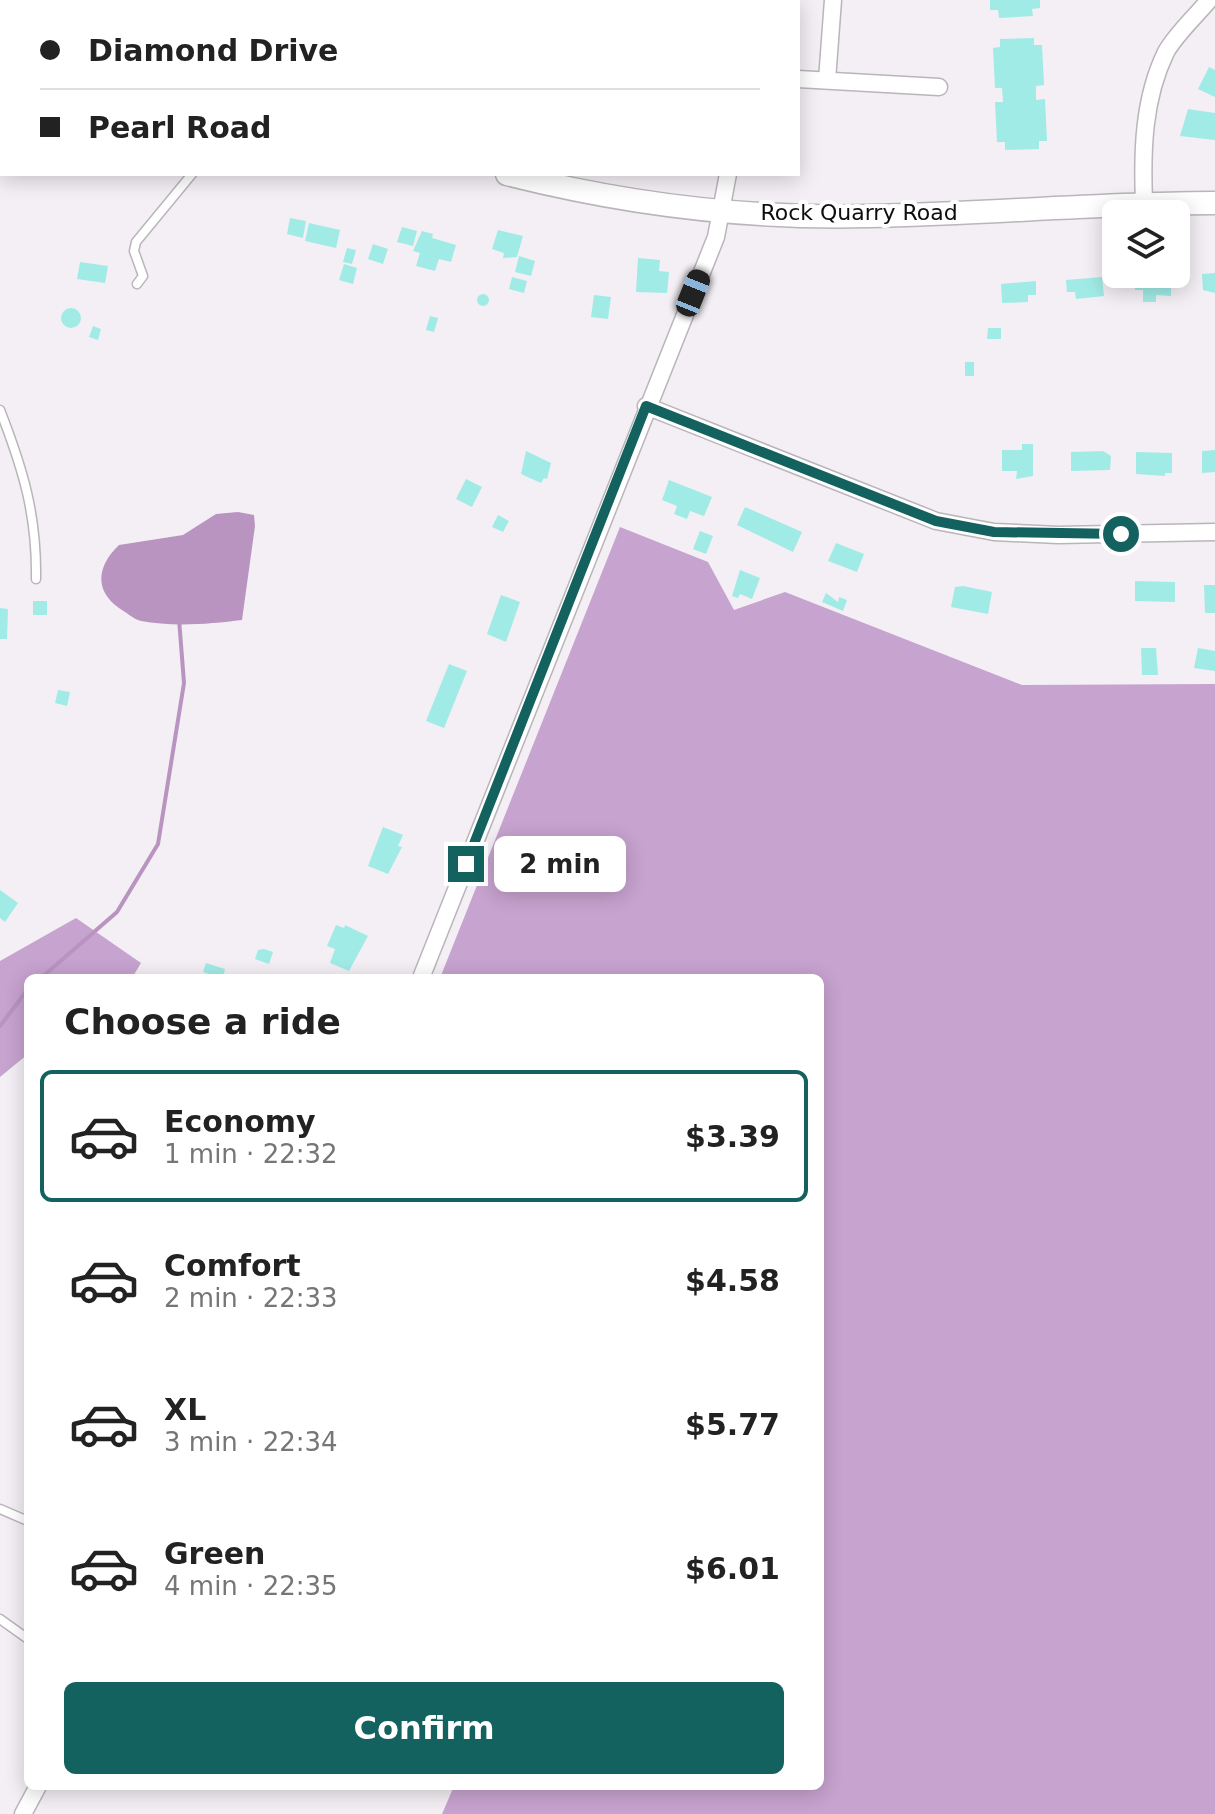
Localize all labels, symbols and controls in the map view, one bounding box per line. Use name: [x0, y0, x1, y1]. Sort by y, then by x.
text: Diamond Drive: [88, 33, 338, 68]
text: Pearl Road: [88, 110, 272, 145]
street label: Rock Quarry Road: [760, 200, 958, 225]
map controls: [1102, 200, 1190, 288]
button: layers: [1102, 200, 1190, 288]
car: [673, 266, 713, 320]
route start: [1103, 516, 1139, 552]
callout: 2 min: [494, 836, 626, 892]
route end: [448, 846, 484, 882]
text: 2 min: [519, 849, 601, 879]
text: Choose a ride: [64, 1001, 341, 1042]
icon: car: [68, 1100, 140, 1172]
text: Economy: [164, 1104, 316, 1139]
text: $3.39: [685, 1119, 780, 1154]
text: 1 min · 22:32: [164, 1139, 338, 1169]
icon: car: [68, 1244, 140, 1316]
text: Comfort: [164, 1248, 301, 1283]
text: $4.58: [685, 1263, 780, 1298]
text: 2 min · 22:33: [164, 1283, 338, 1313]
icon: car: [68, 1388, 140, 1460]
text: XL: [164, 1392, 206, 1427]
text: $5.77: [685, 1407, 780, 1442]
text: 3 min · 22:34: [164, 1427, 338, 1457]
icon: car: [68, 1532, 140, 1604]
text: Green: [164, 1536, 265, 1571]
text: $6.01: [685, 1551, 780, 1586]
text: 4 min · 22:35: [164, 1571, 338, 1601]
button: Confirm: [64, 1682, 784, 1774]

